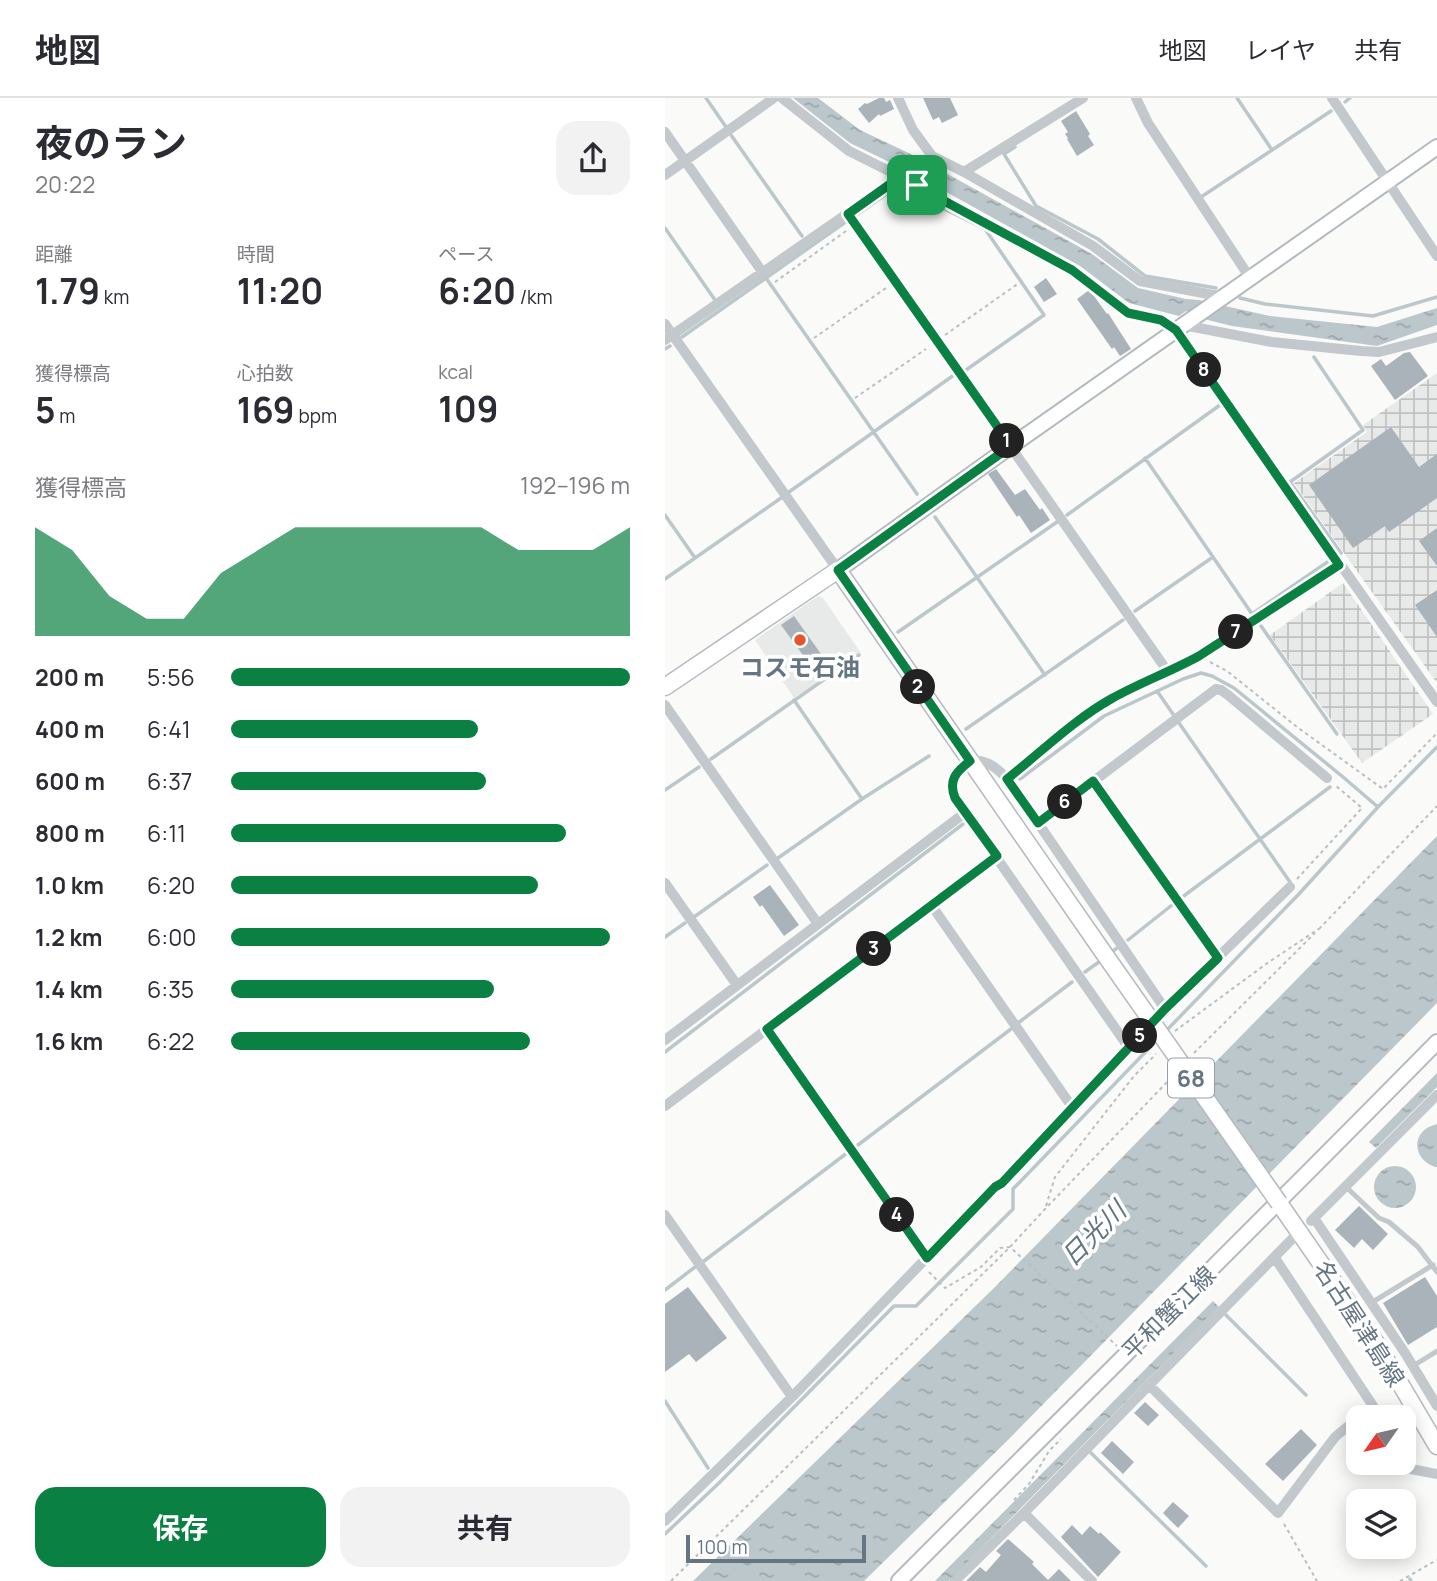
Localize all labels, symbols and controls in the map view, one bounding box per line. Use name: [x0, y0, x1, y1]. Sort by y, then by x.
text: 地図: [35, 27, 101, 72]
text: 地図: [1159, 33, 1207, 66]
text: レイヤ: [1245, 33, 1316, 66]
text: 共有: [1354, 33, 1402, 66]
text: 夜のラン: [35, 116, 187, 168]
button: share: [556, 121, 630, 195]
pin: [887, 155, 947, 215]
icon: arrive: [898, 166, 936, 204]
text: 20:22: [35, 168, 95, 200]
text: 距離: [35, 241, 73, 267]
text: 時間: [237, 241, 275, 267]
text: ペース: [438, 241, 494, 267]
text: 1.79: [35, 267, 100, 315]
text: 11:20: [237, 267, 323, 315]
text: 6:20: [438, 267, 516, 315]
text: km: [100, 284, 129, 310]
text: /km: [516, 284, 553, 310]
pin: 8: [1187, 352, 1221, 388]
text: 8: [1198, 356, 1209, 382]
text: kcal: [438, 359, 473, 385]
text: 獲得標高: [35, 360, 111, 386]
text: 心拍数: [237, 360, 294, 386]
text: 109: [438, 385, 498, 433]
text: 5: [35, 386, 56, 434]
text: 169: [237, 386, 295, 434]
text: m: [56, 403, 75, 429]
text: bpm: [295, 403, 337, 429]
pin: 1: [989, 424, 1025, 458]
text: 1: [1002, 427, 1011, 453]
text: 192–196 m: [520, 469, 630, 501]
text: 獲得標高: [35, 471, 127, 503]
pin: 7: [1219, 614, 1253, 650]
text: 7: [1230, 618, 1241, 644]
marker: コスモ石油: [792, 632, 808, 648]
place label: コスモ石油: [740, 650, 860, 683]
text: 200 m: [35, 661, 104, 693]
text: 5:56: [147, 661, 195, 693]
pin: 2: [901, 670, 935, 704]
text: 2: [912, 673, 923, 699]
text: 400 m: [35, 713, 105, 745]
text: 6:41: [147, 713, 191, 745]
text: 600 m: [35, 765, 105, 797]
text: 6:37: [147, 765, 192, 797]
pin: 6: [1047, 784, 1083, 820]
text: 6: [1059, 788, 1070, 814]
text: 800 m: [35, 817, 105, 849]
text: 6:11: [147, 817, 186, 849]
text: 1.0 km: [35, 869, 104, 901]
text: 6:20: [147, 869, 195, 901]
text: 1.2 km: [35, 921, 102, 953]
text: 6:00: [147, 921, 196, 953]
pin: 3: [857, 932, 892, 966]
text: 3: [868, 935, 879, 961]
text: 1.4 km: [35, 973, 103, 1005]
text: 6:35: [147, 973, 194, 1005]
pin: 5: [1123, 1018, 1157, 1054]
text: 5: [1134, 1022, 1145, 1048]
text: 1.6 km: [35, 1025, 103, 1057]
text: 6:22: [147, 1025, 194, 1057]
road number: 68: [1168, 1058, 1214, 1098]
water label: 日光川: [1053, 1191, 1135, 1273]
pin: 4: [880, 1198, 915, 1232]
text: 4: [891, 1201, 902, 1227]
street label: 名古屋津島線: [1307, 1254, 1413, 1392]
street label: 平和蟹江線: [1114, 1258, 1222, 1366]
north arrow: [1346, 1405, 1416, 1475]
map controls: [1346, 1405, 1416, 1559]
button: 保存: [35, 1487, 326, 1567]
button: 共有: [340, 1487, 630, 1567]
button: layers: [1346, 1489, 1416, 1559]
scale bar: [686, 1532, 866, 1564]
text: 100 m: [697, 1534, 748, 1560]

